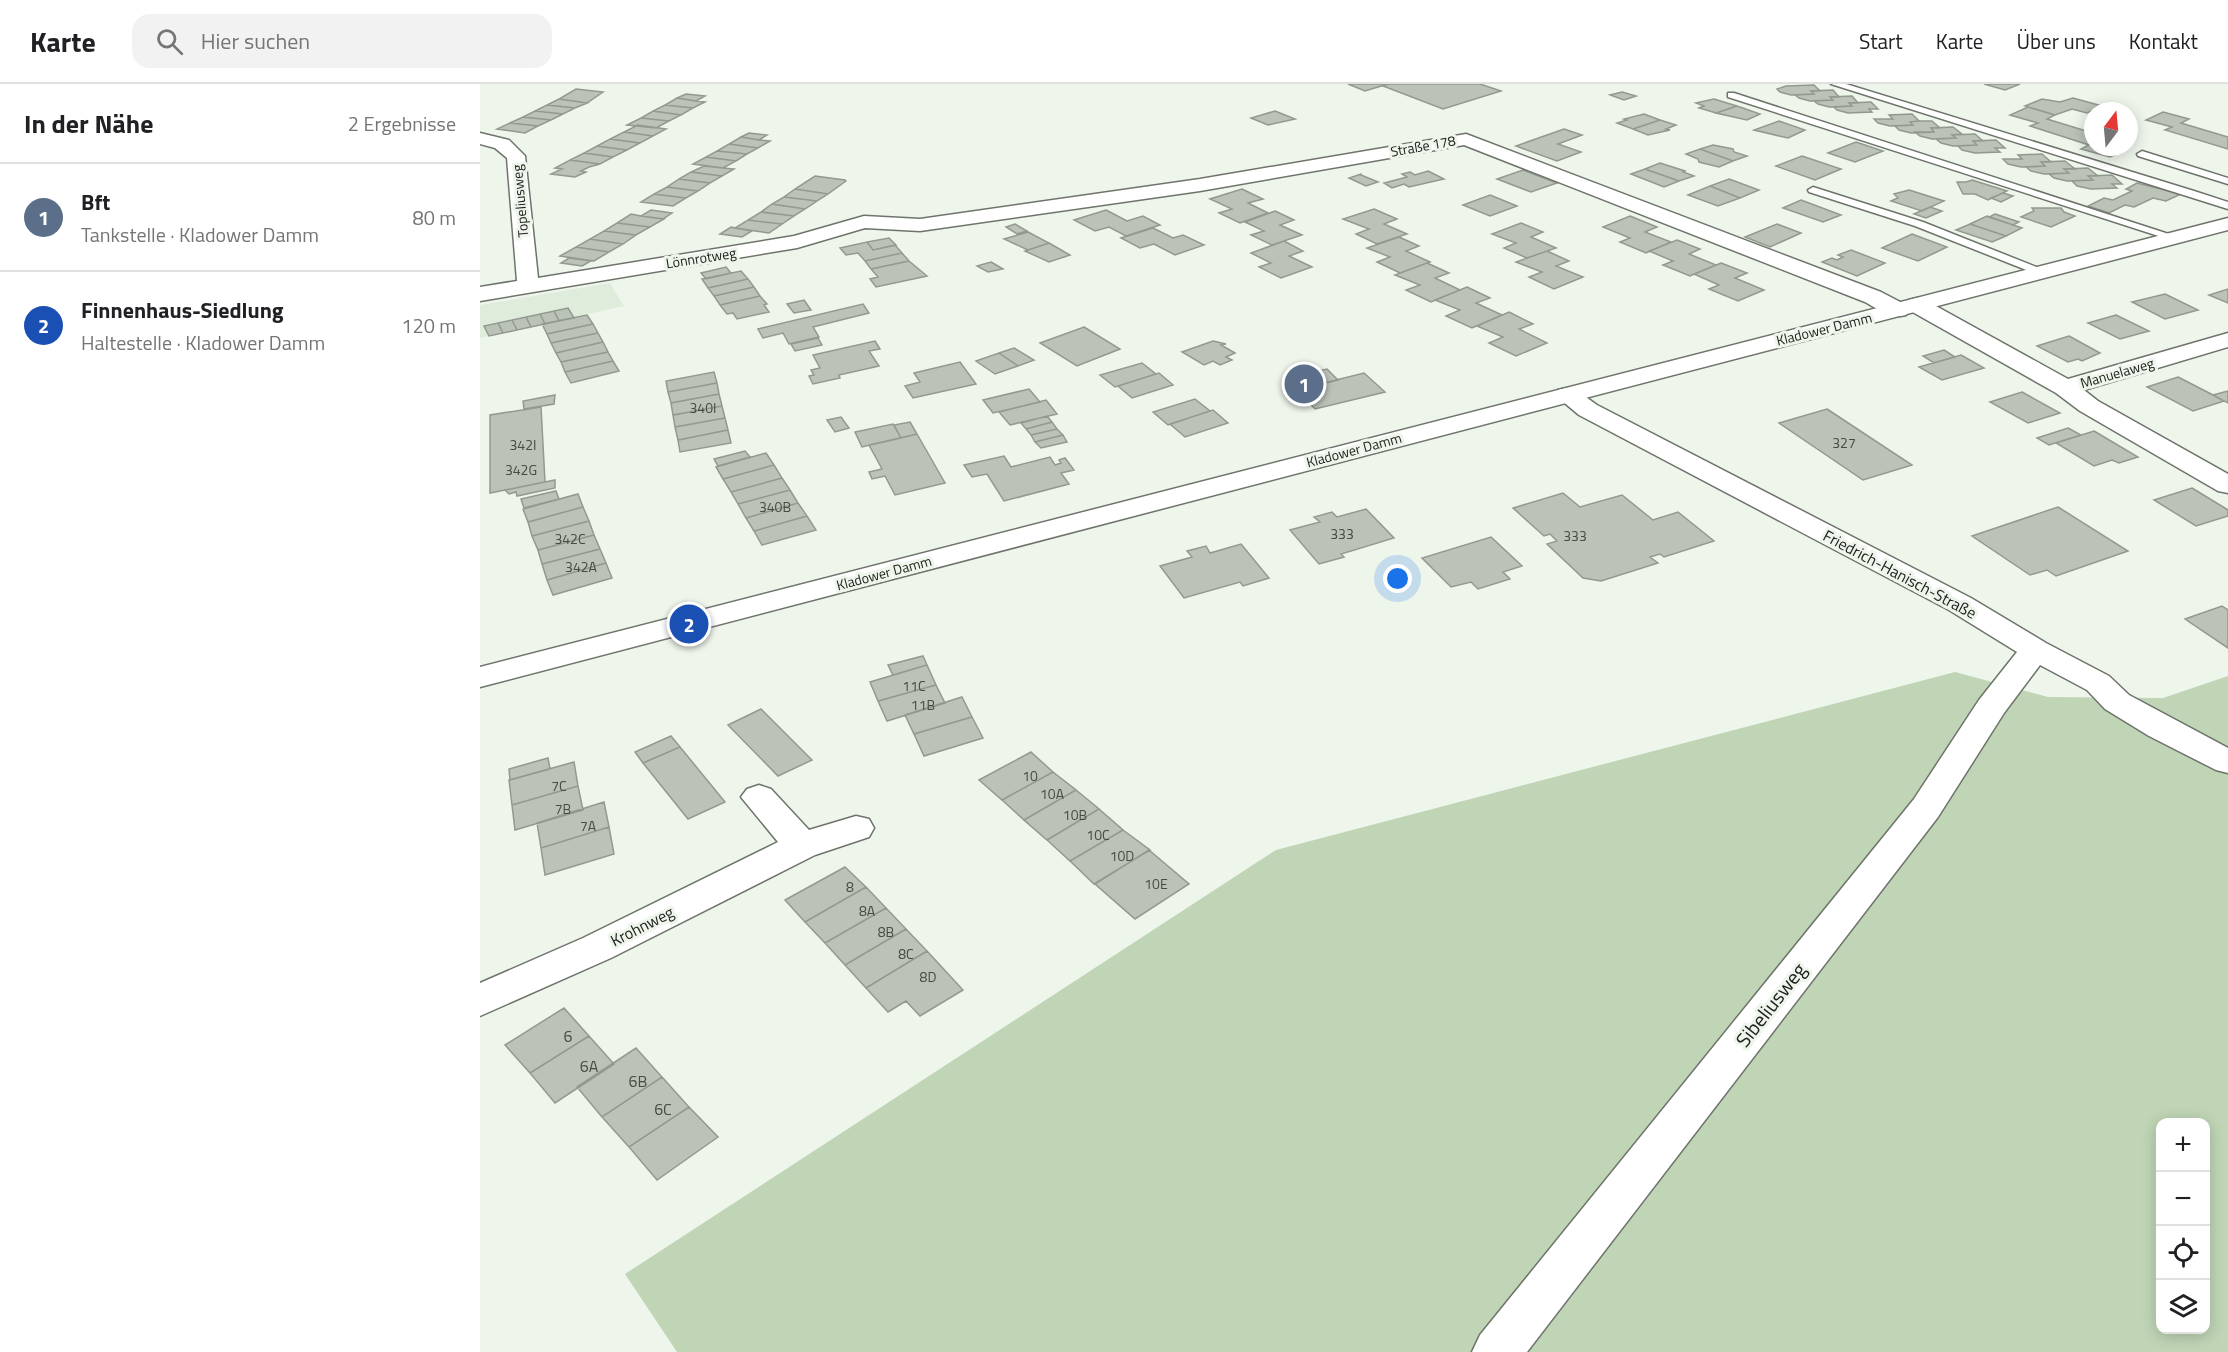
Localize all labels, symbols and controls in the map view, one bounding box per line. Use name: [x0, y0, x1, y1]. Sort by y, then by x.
search box: [132, 14, 552, 68]
text: Karte: [30, 20, 96, 63]
text: Hier suchen: [201, 24, 310, 58]
icon: search: [153, 25, 186, 58]
text: Start: [1859, 25, 1903, 57]
text: Karte: [1936, 25, 1983, 57]
text: Über uns: [2016, 25, 2096, 57]
text: Kontakt: [2129, 25, 2198, 57]
north arrow: [2084, 102, 2138, 156]
text: In der Nähe: [24, 104, 153, 143]
text: 2 Ergebnisse: [348, 108, 456, 139]
street label: Straße 178: [1389, 129, 1457, 162]
street label: Topeliusweg: [506, 164, 533, 238]
text: Bft: [81, 185, 110, 219]
text: 1: [38, 202, 49, 233]
text: 80 m: [412, 202, 456, 233]
text: Tankstelle · Kladower Damm: [81, 219, 319, 250]
street label: Lönnrotweg: [664, 242, 738, 273]
text: Finnenhaus-Siedlung: [81, 293, 284, 327]
street label: Kladower Damm: [1774, 306, 1874, 351]
text: 2: [38, 310, 49, 341]
text: 120 m: [401, 310, 456, 341]
text: Haltestelle · Kladower Damm: [81, 327, 325, 358]
street label: Manuelaweg: [2077, 352, 2156, 393]
pin: 1: [1284, 362, 1324, 406]
house number: 340I: [690, 397, 716, 418]
street label: Kladower Damm: [1304, 427, 1404, 472]
house number: 327: [1832, 432, 1856, 453]
house number: 342I: [510, 434, 536, 455]
house number: 342G: [505, 459, 537, 480]
house number: 340B: [759, 496, 791, 517]
house number: 333: [1330, 523, 1354, 544]
street label: Friedrich-Hanisch-Straße: [1819, 523, 1981, 625]
house number: 333: [1563, 525, 1587, 546]
house number: 342C: [554, 528, 586, 549]
street label: Kladower Damm: [834, 550, 934, 595]
house number: 342A: [565, 556, 598, 577]
your location: [1383, 564, 1412, 593]
pin: 2: [670, 602, 708, 646]
house number: 11C: [902, 675, 926, 696]
house number: 11B: [911, 694, 935, 715]
house number: 10: [1022, 765, 1038, 786]
house number: 7C: [551, 775, 567, 796]
house number: 10A: [1040, 783, 1065, 804]
house number: 7B: [555, 798, 571, 819]
house number: 10B: [1063, 804, 1087, 825]
house number: 7A: [580, 815, 597, 836]
house number: 10C: [1086, 824, 1110, 845]
house number: 10D: [1110, 845, 1134, 866]
house number: 10E: [1144, 873, 1168, 894]
house number: 8: [846, 876, 854, 897]
street label: Krohnweg: [606, 900, 678, 952]
house number: 8A: [859, 900, 876, 921]
house number: 8B: [878, 921, 894, 942]
house number: 8C: [898, 943, 914, 964]
street label: Sibeliusweg: [1728, 956, 1814, 1054]
house number: 8D: [920, 966, 936, 987]
house number: 6: [564, 1024, 573, 1048]
house number: 6A: [580, 1054, 599, 1078]
house number: 6B: [629, 1069, 648, 1093]
house number: 6C: [654, 1097, 672, 1121]
map controls: [2156, 1118, 2210, 1334]
button: +: [2156, 1118, 2210, 1172]
button: −: [2156, 1172, 2210, 1226]
button: locate: [2156, 1226, 2210, 1280]
button: layers: [2156, 1280, 2210, 1334]

